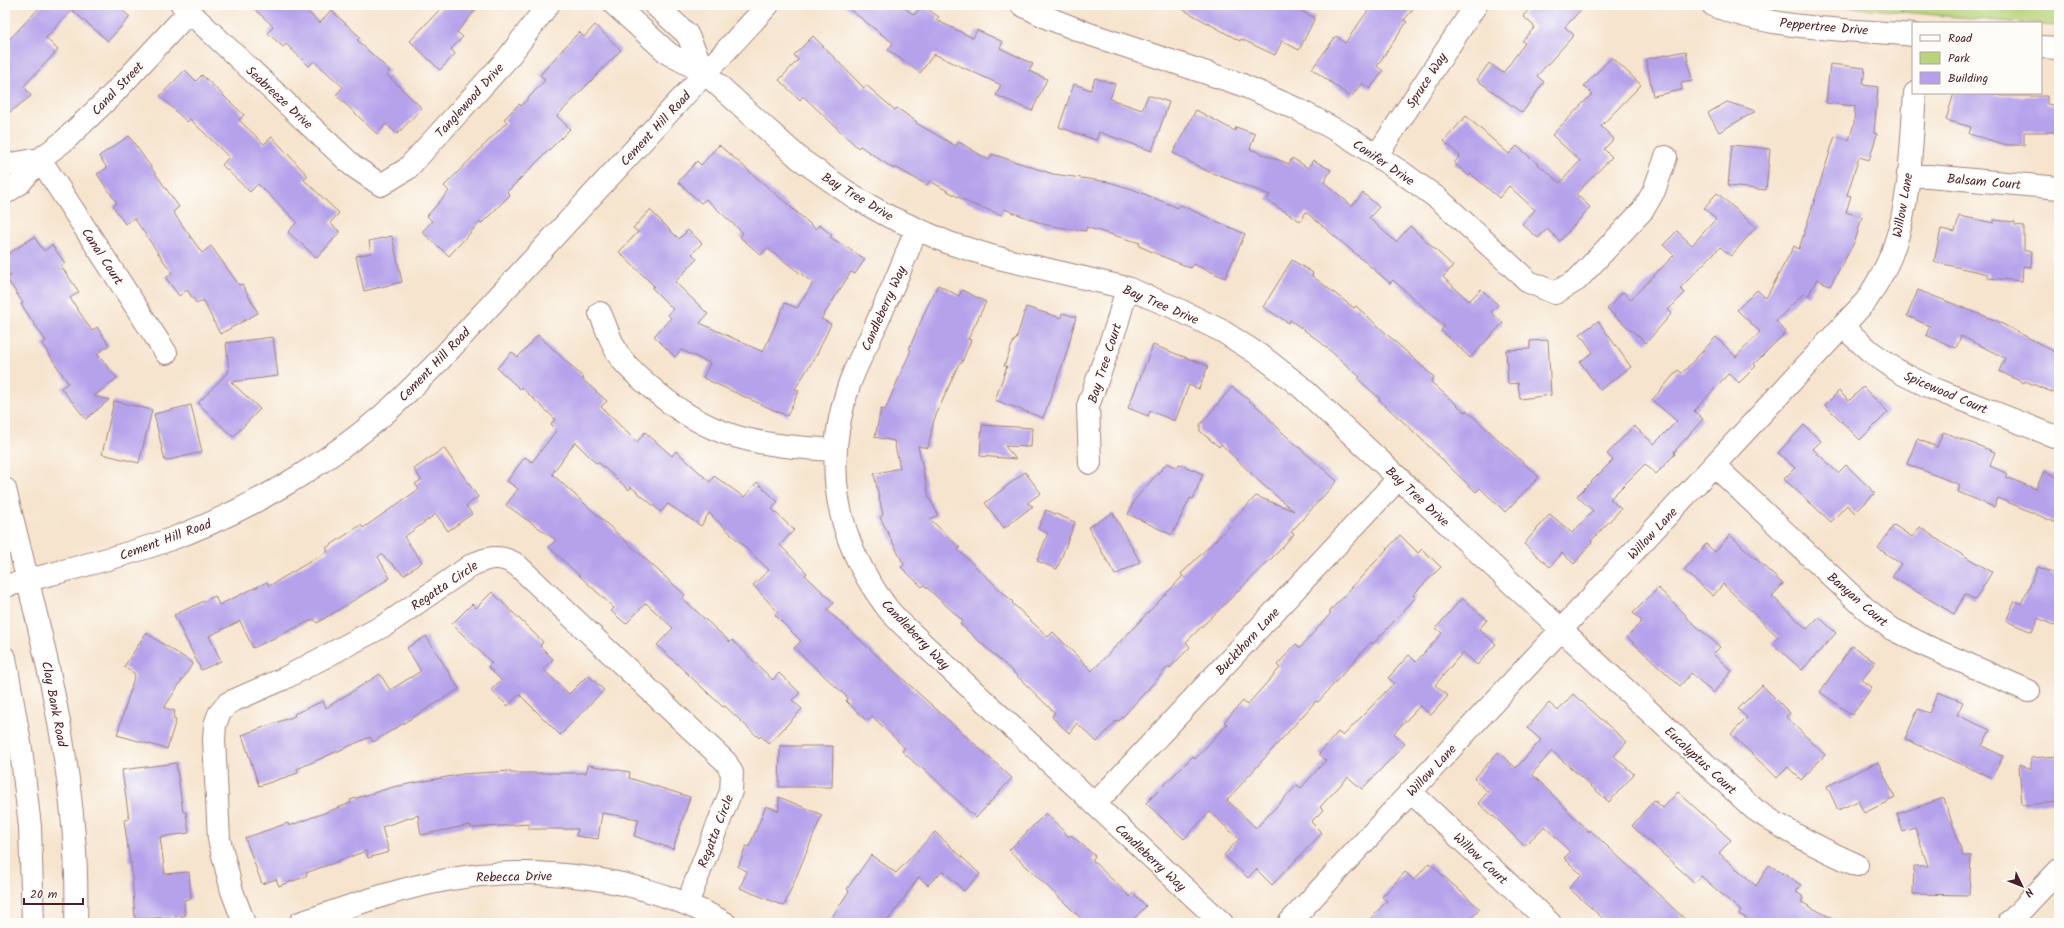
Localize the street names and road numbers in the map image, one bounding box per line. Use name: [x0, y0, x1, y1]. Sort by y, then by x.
street label: Peppertree Drive: [1779, 13, 1869, 42]
street label: Spruce Way: [1401, 48, 1454, 113]
street label: Canal Street: [87, 56, 150, 121]
street label: Tanglewood Drive: [431, 59, 510, 143]
street label: Seabreeze Drive: [241, 61, 318, 135]
street label: Cement Hill Road: [616, 86, 697, 171]
street label: Conifer Drive: [1348, 135, 1419, 192]
street label: Bay Tree Drive: [817, 167, 897, 227]
street label: Balsam Court: [1946, 169, 2023, 196]
street label: Willow Lane: [1887, 171, 1920, 239]
street label: Canal Court: [75, 224, 129, 290]
street label: Candleberry Way: [856, 262, 913, 355]
street label: Bay Tree Drive: [1119, 280, 1202, 331]
street label: Bay Tree Court: [1083, 320, 1129, 406]
street label: Cement Hill Road: [394, 323, 476, 407]
street label: Spicewood Court: [1900, 366, 1992, 421]
street label: Bay Tree Drive: [1380, 462, 1454, 532]
street label: Willow Lane: [1623, 503, 1683, 565]
street label: Cement Hill Road: [117, 514, 215, 567]
street label: Regatta Circle: [407, 556, 483, 617]
street label: Banyan Court: [1822, 568, 1893, 633]
street label: Candleberry Way: [876, 595, 955, 676]
street label: Buckthorn Lane: [1211, 603, 1285, 681]
street label: Clay Bank Road: [35, 660, 72, 750]
street label: Eucalyptus Court: [1659, 722, 1742, 801]
street label: Willow Lane: [1402, 740, 1462, 802]
street label: Regatta Circle: [693, 792, 740, 871]
street label: Candleberry Way: [1109, 819, 1191, 898]
street label: Willow Court: [1448, 828, 1513, 891]
street label: Rebecca Drive: [476, 866, 552, 889]

